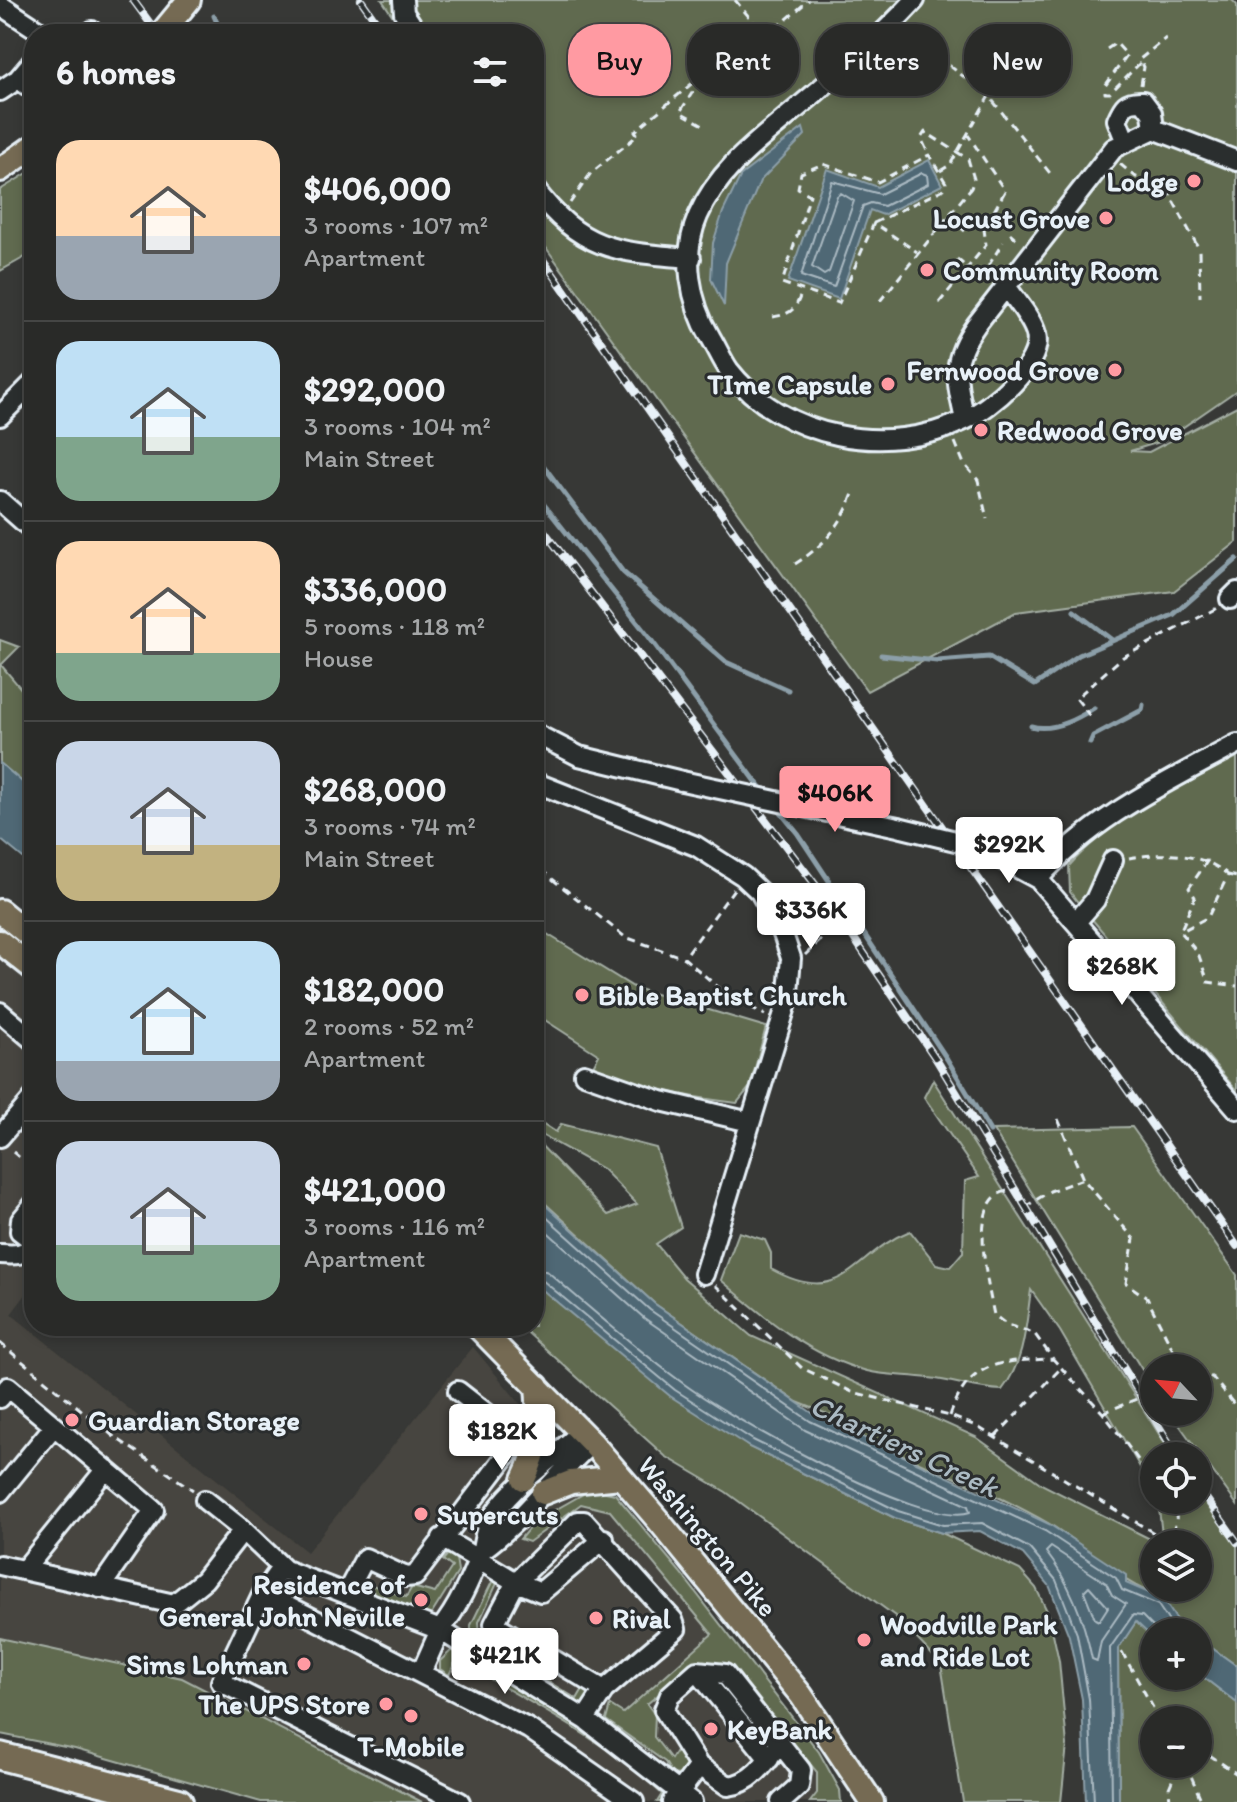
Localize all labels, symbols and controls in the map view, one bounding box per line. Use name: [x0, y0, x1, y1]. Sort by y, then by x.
chip: Buy: [568, 24, 671, 96]
chip: Rent: [687, 24, 799, 96]
chip: Filters: [815, 24, 948, 96]
chip: New: [964, 24, 1071, 96]
icon: filters: [468, 50, 512, 94]
text: 6 homes: [56, 52, 176, 93]
place label: Lodge: [1107, 164, 1178, 198]
text: $406,000: [304, 168, 452, 209]
icon: home: [120, 172, 216, 268]
marker: Lodge: [1185, 172, 1203, 190]
place label: Locust Grove: [933, 201, 1090, 235]
text: 3 rooms · 107 m²: [304, 209, 488, 241]
marker: Locust Grove: [1097, 209, 1115, 227]
text: Apartment: [304, 241, 425, 273]
place label: Community Room: [943, 253, 1159, 287]
marker: Community Room: [918, 261, 936, 279]
place label: Fernwood Grove: [906, 353, 1099, 387]
marker: Fernwood Grove: [1106, 361, 1124, 379]
place label: TIme Capsule: [707, 367, 872, 401]
text: $292,000: [304, 369, 446, 410]
icon: home: [120, 373, 216, 469]
marker: TIme Capsule: [879, 375, 897, 393]
text: 3 rooms · 104 m²: [304, 410, 491, 442]
place label: Redwood Grove: [997, 413, 1183, 447]
marker: Redwood Grove: [972, 421, 990, 439]
text: Main Street: [304, 442, 435, 474]
text: $336,000: [304, 569, 447, 610]
icon: home: [120, 573, 216, 669]
text: 5 rooms · 118 m²: [304, 610, 485, 642]
text: House: [304, 642, 374, 674]
pin: $406K: [779, 766, 891, 834]
text: $268,000: [304, 769, 447, 810]
icon: home: [120, 773, 216, 869]
text: $406K: [797, 776, 873, 808]
text: 3 rooms · 74 m²: [304, 810, 476, 842]
pin: $292K: [953, 817, 1065, 885]
text: $292K: [974, 827, 1044, 859]
text: Main Street: [304, 842, 435, 874]
pin: $336K: [755, 883, 867, 951]
text: $336K: [775, 893, 847, 925]
pin: $268K: [1066, 939, 1178, 1007]
text: $268K: [1086, 949, 1158, 981]
text: $182,000: [304, 969, 444, 1010]
icon: home: [120, 973, 216, 1069]
place label: Bible Baptist Church: [598, 978, 847, 1012]
marker: Bible Baptist Church: [573, 986, 591, 1004]
text: 2 rooms · 52 m²: [304, 1010, 474, 1042]
text: Apartment: [304, 1042, 425, 1074]
text: $421,000: [304, 1169, 446, 1210]
icon: home: [120, 1173, 216, 1269]
text: 3 rooms · 116 m²: [304, 1210, 485, 1242]
text: Apartment: [304, 1242, 425, 1274]
north arrow: [1140, 1354, 1212, 1426]
map controls: [1140, 1354, 1212, 1778]
water label: Chartiers Creek: [804, 1386, 1005, 1506]
place label: Guardian Storage: [88, 1403, 300, 1437]
pin: $182K: [446, 1404, 558, 1472]
marker: Guardian Storage: [63, 1411, 81, 1429]
text: $182K: [467, 1414, 537, 1446]
button: locate: [1140, 1442, 1212, 1514]
street label: Washington Pike: [631, 1449, 785, 1623]
place label: Supercuts: [437, 1497, 559, 1531]
marker: Supercuts: [412, 1505, 430, 1523]
button: layers: [1140, 1530, 1212, 1602]
place label: Residence of General John Neville: [159, 1567, 405, 1633]
marker: Residence of General John Neville: [412, 1591, 430, 1609]
place label: Rival: [612, 1601, 671, 1635]
place label: Woodville Park and Ride Lot: [880, 1607, 1058, 1673]
marker: Rival: [587, 1609, 605, 1627]
button: +: [1140, 1618, 1212, 1690]
pin: $421K: [449, 1628, 561, 1696]
marker: Woodville Park and Ride Lot: [855, 1631, 873, 1649]
text: $421K: [469, 1638, 541, 1670]
place label: Sims Lohman: [127, 1647, 288, 1681]
marker: Sims Lohman: [295, 1655, 313, 1673]
place label: The UPS Store: [198, 1687, 370, 1721]
marker: The UPS Store: [377, 1695, 395, 1713]
button: −: [1140, 1706, 1212, 1778]
marker: T-Mobile: [402, 1707, 420, 1725]
place label: KeyBank: [727, 1712, 833, 1746]
marker: KeyBank: [702, 1720, 720, 1738]
place label: T-Mobile: [356, 1729, 465, 1763]

